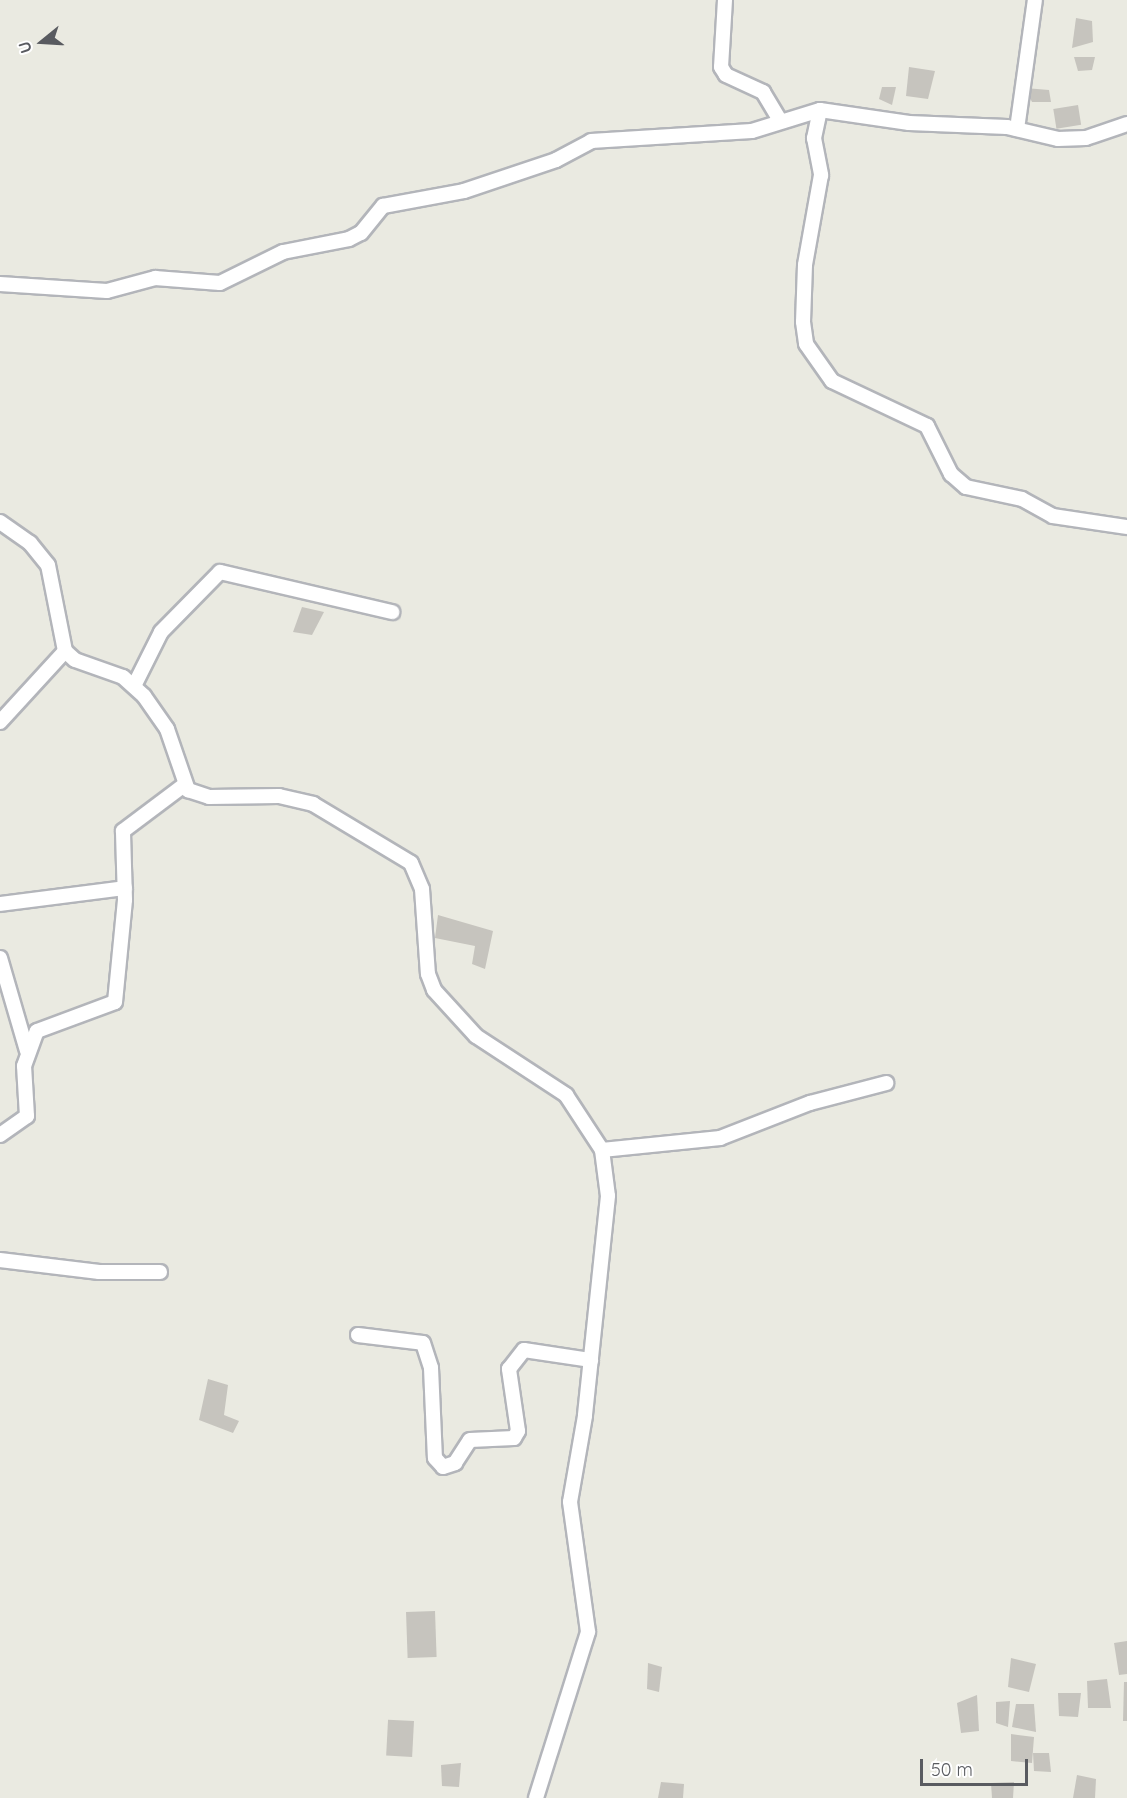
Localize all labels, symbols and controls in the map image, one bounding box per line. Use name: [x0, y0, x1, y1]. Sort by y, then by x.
north arrow: [12, 12, 72, 72]
text: U: [14, 39, 36, 56]
scale bar: [923, 1747, 1031, 1785]
text: 50 m: [931, 1758, 973, 1781]

